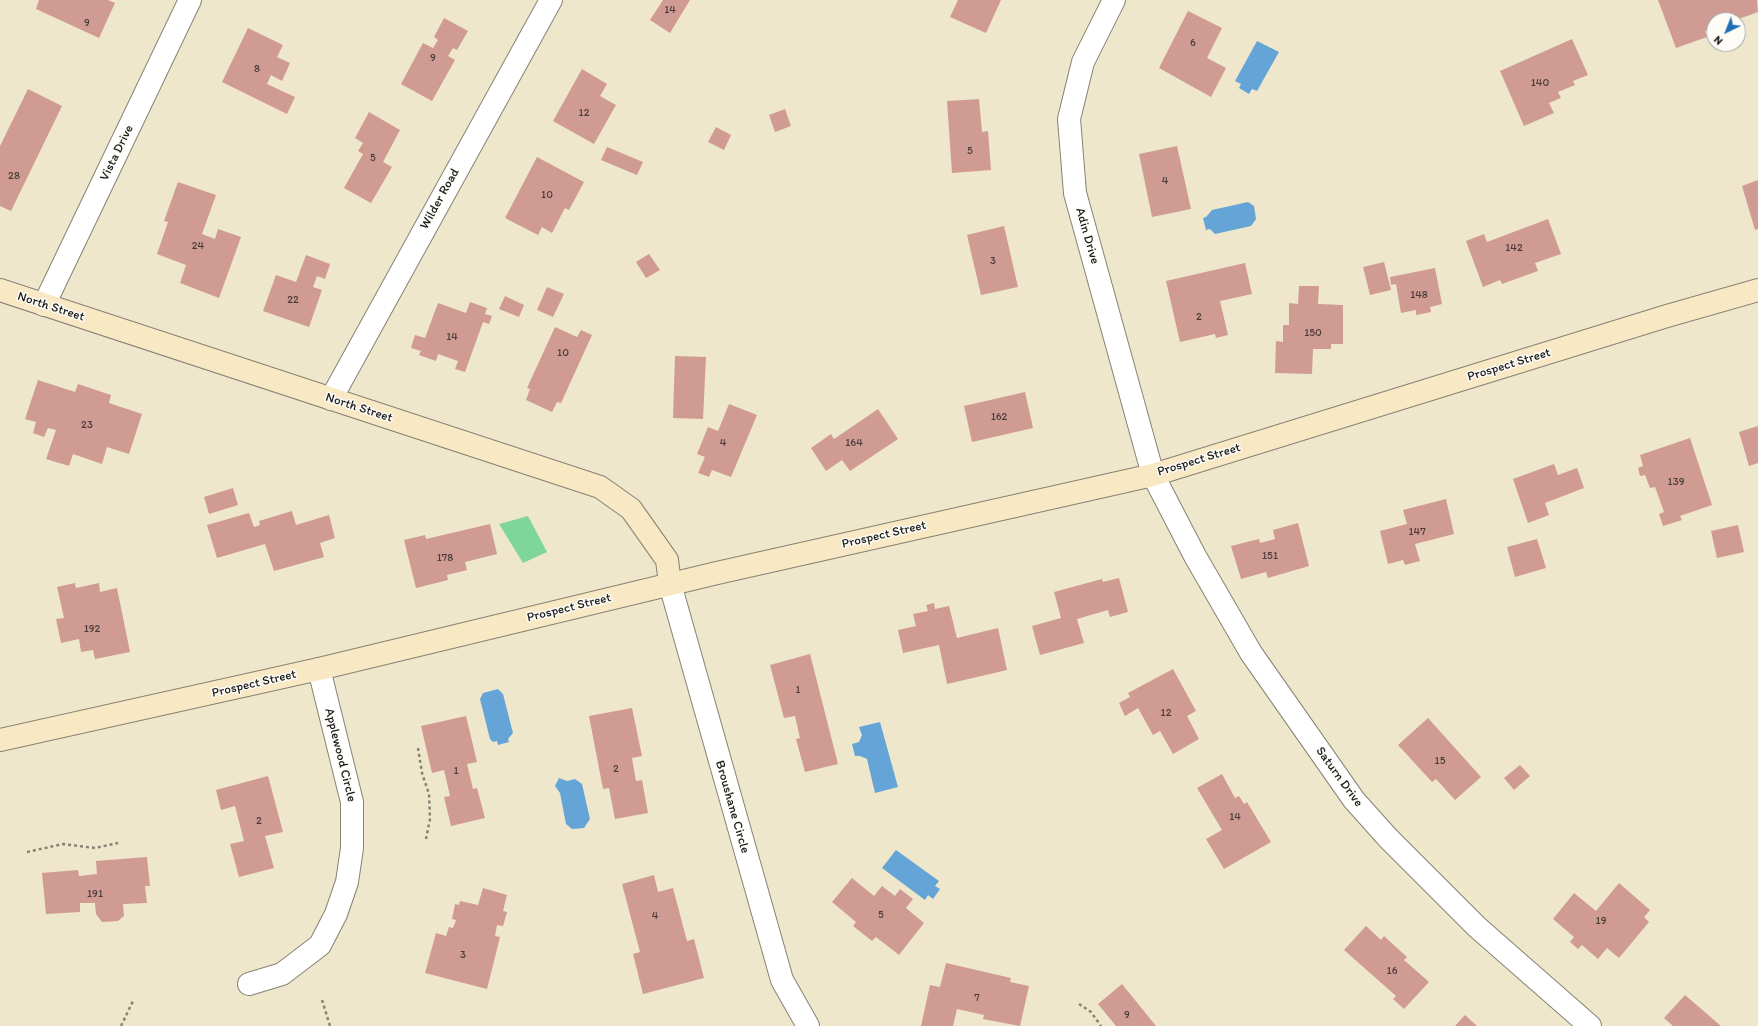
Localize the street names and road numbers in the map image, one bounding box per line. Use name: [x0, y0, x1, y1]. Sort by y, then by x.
street label: Vista Drive: [97, 123, 137, 183]
street label: Wilder Road: [417, 166, 463, 232]
street label: Adin Drive: [1072, 206, 1102, 266]
street label: North Street: [15, 289, 87, 325]
street label: Prospect Street: [1465, 345, 1553, 385]
street label: North Street: [323, 390, 395, 426]
street label: Prospect Street: [1155, 440, 1243, 480]
street label: Prospect Street: [840, 518, 928, 552]
street label: Prospect Street: [525, 590, 613, 626]
street label: Prospect Street: [210, 667, 298, 701]
street label: Applewood Circle: [321, 707, 359, 803]
street label: Saturn Drive: [1312, 744, 1366, 810]
street label: Broushane Circle: [711, 759, 753, 855]

